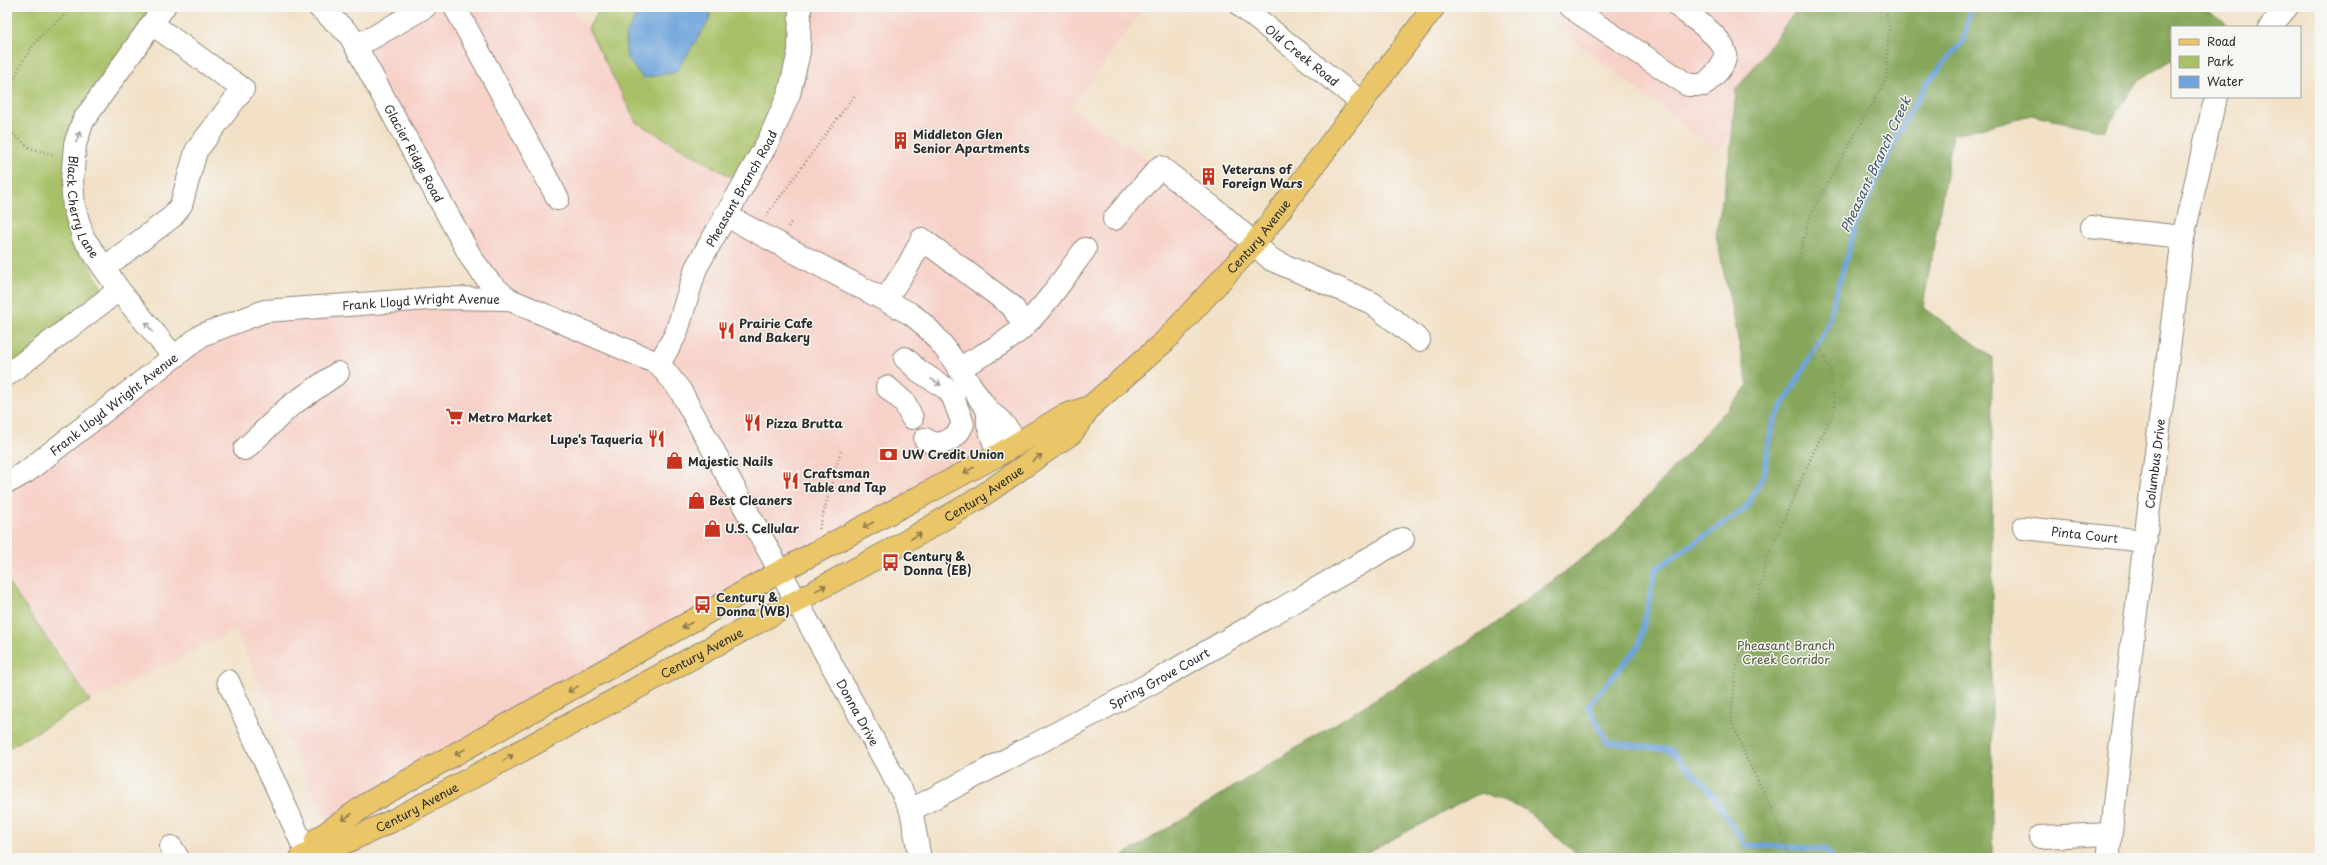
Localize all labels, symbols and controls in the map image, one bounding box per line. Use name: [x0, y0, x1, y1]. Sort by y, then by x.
street label: Old Creek Road: [1261, 20, 1343, 90]
legend: [2171, 26, 2301, 98]
text: Road: [2207, 32, 2236, 50]
text: Park: [2207, 52, 2234, 70]
text: Water: [2207, 72, 2244, 90]
water label: Pheasant Branch Creek: [1835, 92, 1915, 235]
street label: Glacier Ridge Road: [380, 101, 448, 205]
place label: Middleton Glen Senior Apartments: [913, 125, 1030, 157]
street label: Pheasant Branch Road: [701, 127, 781, 250]
one-way arrow: [74, 131, 82, 143]
building icon: Middleton Glen Senior Apartments: [890, 131, 910, 151]
street label: Black Cherry Lane: [63, 155, 104, 262]
place label: Veterans of Foreign Wars: [1222, 160, 1303, 192]
building icon: Veterans of Foreign Wars: [1199, 166, 1219, 186]
street label: Century Avenue: [1222, 195, 1294, 277]
street label: Frank Lloyd Wright Avenue: [341, 289, 500, 314]
place label: Prairie Cafe and Bakery: [739, 314, 813, 346]
restaurant icon: Prairie Cafe and Bakery: [716, 320, 736, 340]
one-way arrow: [144, 322, 153, 333]
street label: Frank Lloyd Wright Avenue: [46, 348, 182, 460]
one-way arrow: [930, 378, 941, 386]
supermarket icon: Metro Market: [445, 407, 465, 427]
place label: Metro Market: [468, 408, 552, 426]
restaurant icon: Pizza Brutta: [743, 413, 763, 433]
place label: Pizza Brutta: [766, 414, 843, 432]
street label: Columbus Drive: [2140, 418, 2169, 510]
restaurant icon: Lupe's Taqueria: [646, 429, 666, 449]
place label: Lupe's Taqueria: [550, 430, 644, 448]
bank icon: UW Credit Union: [879, 444, 899, 464]
place label: UW Credit Union: [902, 445, 1004, 463]
shop icon: Majestic Nails: [665, 451, 685, 471]
place label: Majestic Nails: [688, 452, 773, 470]
one-way arrow: [1031, 454, 1042, 463]
street label: Century Avenue: [940, 461, 1027, 526]
place label: Craftsman Table and Tap: [803, 464, 886, 496]
one-way arrow: [963, 467, 975, 475]
restaurant icon: Craftsman Table and Tap: [780, 470, 800, 490]
shop icon: Best Cleaners: [686, 490, 706, 510]
place label: Best Cleaners: [709, 491, 793, 509]
shop icon: U.S. Cellular: [702, 518, 722, 538]
place label: U.S. Cellular: [725, 519, 800, 537]
one-way arrow: [863, 521, 875, 529]
street label: Pinta Court: [2050, 522, 2119, 547]
one-way arrow: [909, 532, 921, 540]
place label: Century & Donna (EB): [903, 547, 972, 579]
bus stop icon: Century & Donna (EB): [880, 553, 900, 573]
one-way arrow: [815, 584, 827, 591]
place label: Century & Donna (WB): [716, 588, 790, 620]
bus stop icon: Century & Donna (WB): [693, 594, 713, 614]
one-way arrow: [681, 622, 693, 630]
street label: Century Avenue: [657, 623, 747, 683]
park label: Pheasant Branch Creek Corridor: [1737, 636, 1835, 668]
street label: Spring Grove Court: [1106, 643, 1213, 713]
street label: Donna Drive: [832, 675, 884, 749]
one-way arrow: [567, 685, 579, 693]
one-way arrow: [454, 749, 466, 757]
one-way arrow: [502, 754, 514, 761]
street label: Century Avenue: [372, 777, 462, 836]
one-way arrow: [342, 813, 353, 821]

